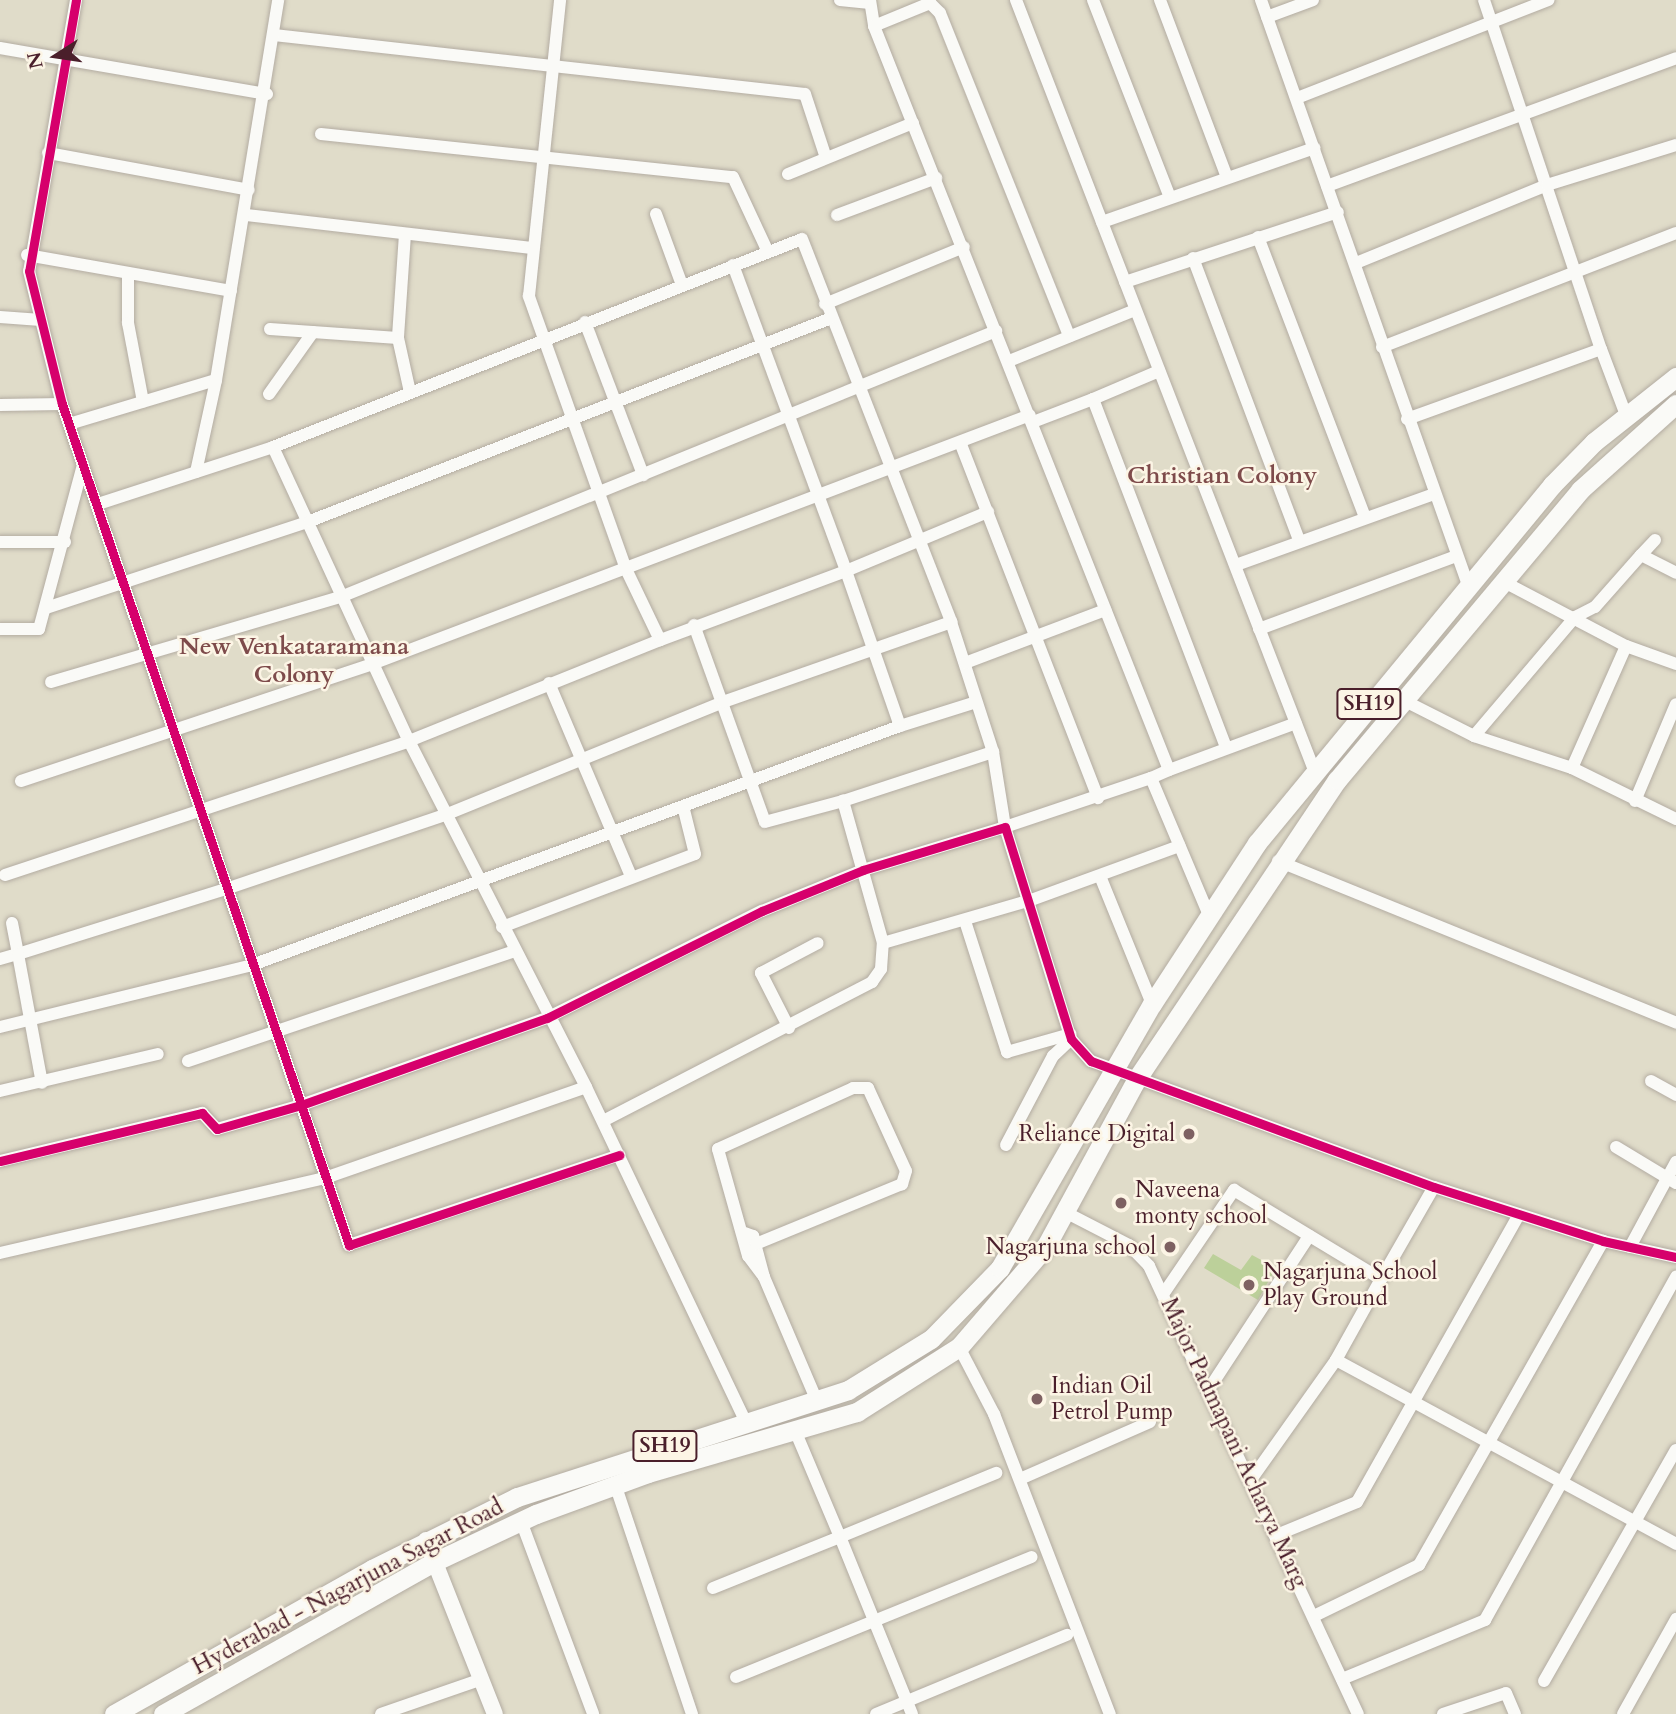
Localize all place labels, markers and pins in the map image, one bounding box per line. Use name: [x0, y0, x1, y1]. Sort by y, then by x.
place label: Reliance Digital: [1019, 1120, 1175, 1148]
marker: Reliance Digital: [1181, 1126, 1197, 1142]
place label: Naveena monty school: [1135, 1176, 1267, 1230]
marker: Naveena monty school: [1113, 1195, 1129, 1211]
place label: Nagarjuna school: [985, 1233, 1156, 1261]
marker: Nagarjuna school: [1162, 1239, 1178, 1255]
place label: Nagarjuna School Play Ground: [1263, 1258, 1437, 1312]
marker: Nagarjuna School Play Ground: [1241, 1277, 1257, 1293]
place label: Indian Oil Petrol Pump: [1051, 1372, 1173, 1426]
marker: Indian Oil Petrol Pump: [1029, 1391, 1045, 1407]

